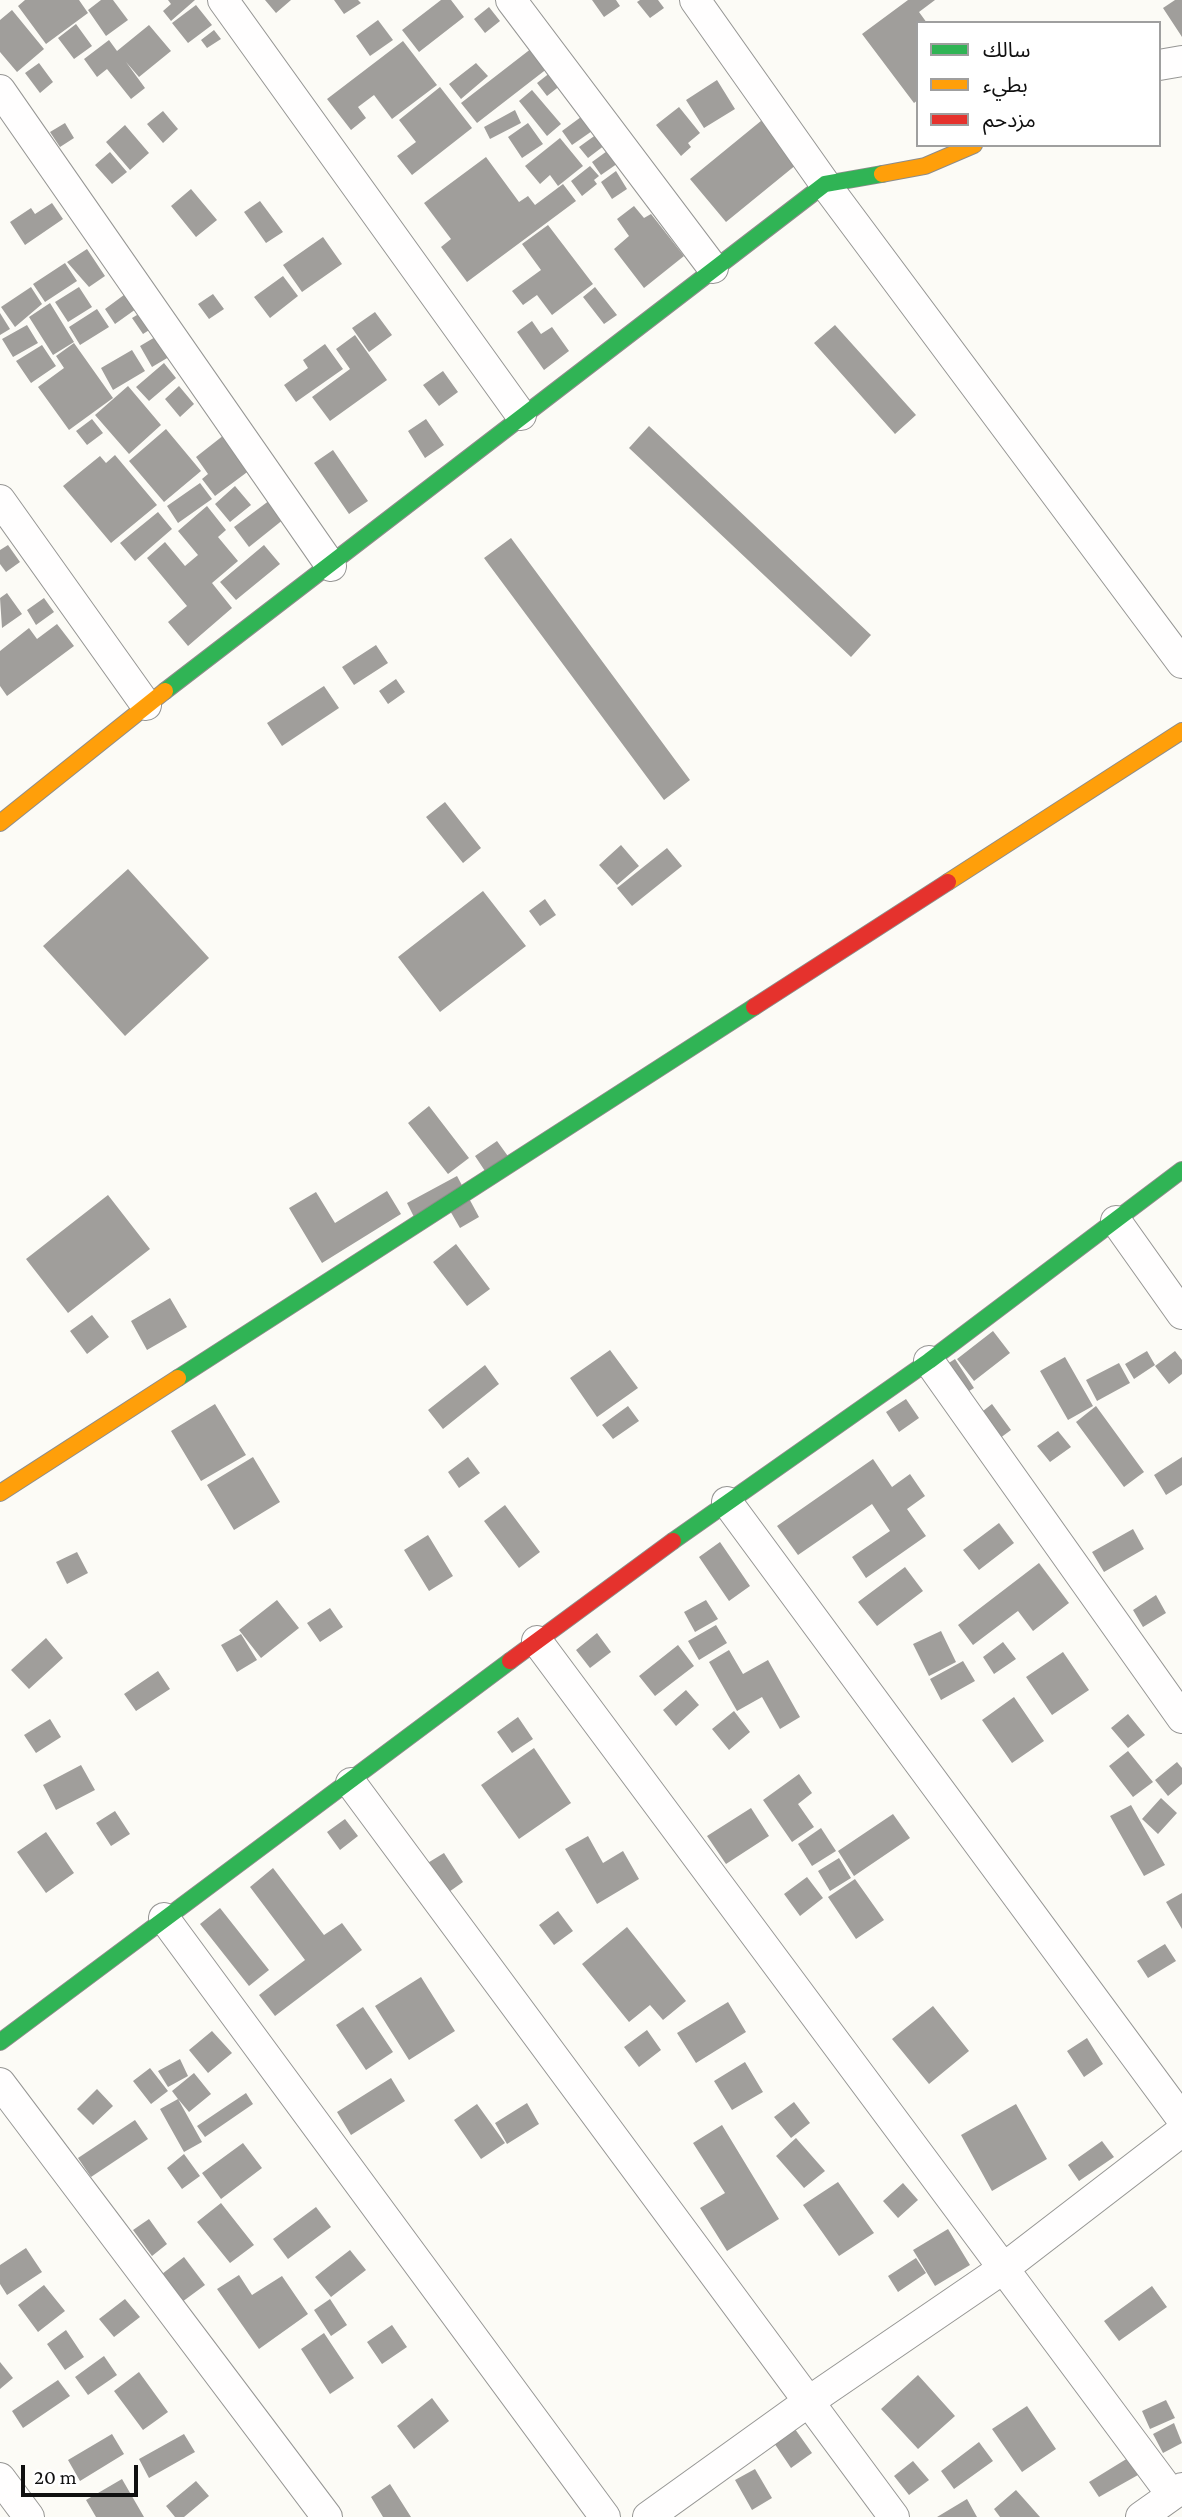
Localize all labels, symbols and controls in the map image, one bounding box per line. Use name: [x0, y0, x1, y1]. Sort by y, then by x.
legend: [916, 21, 1161, 147]
text: سالك: [983, 38, 1030, 62]
text: بطيء: [983, 73, 1028, 97]
text: مزدحم: [983, 108, 1036, 132]
scale bar: [24, 2450, 142, 2494]
text: 20 m: [34, 2465, 77, 2489]

